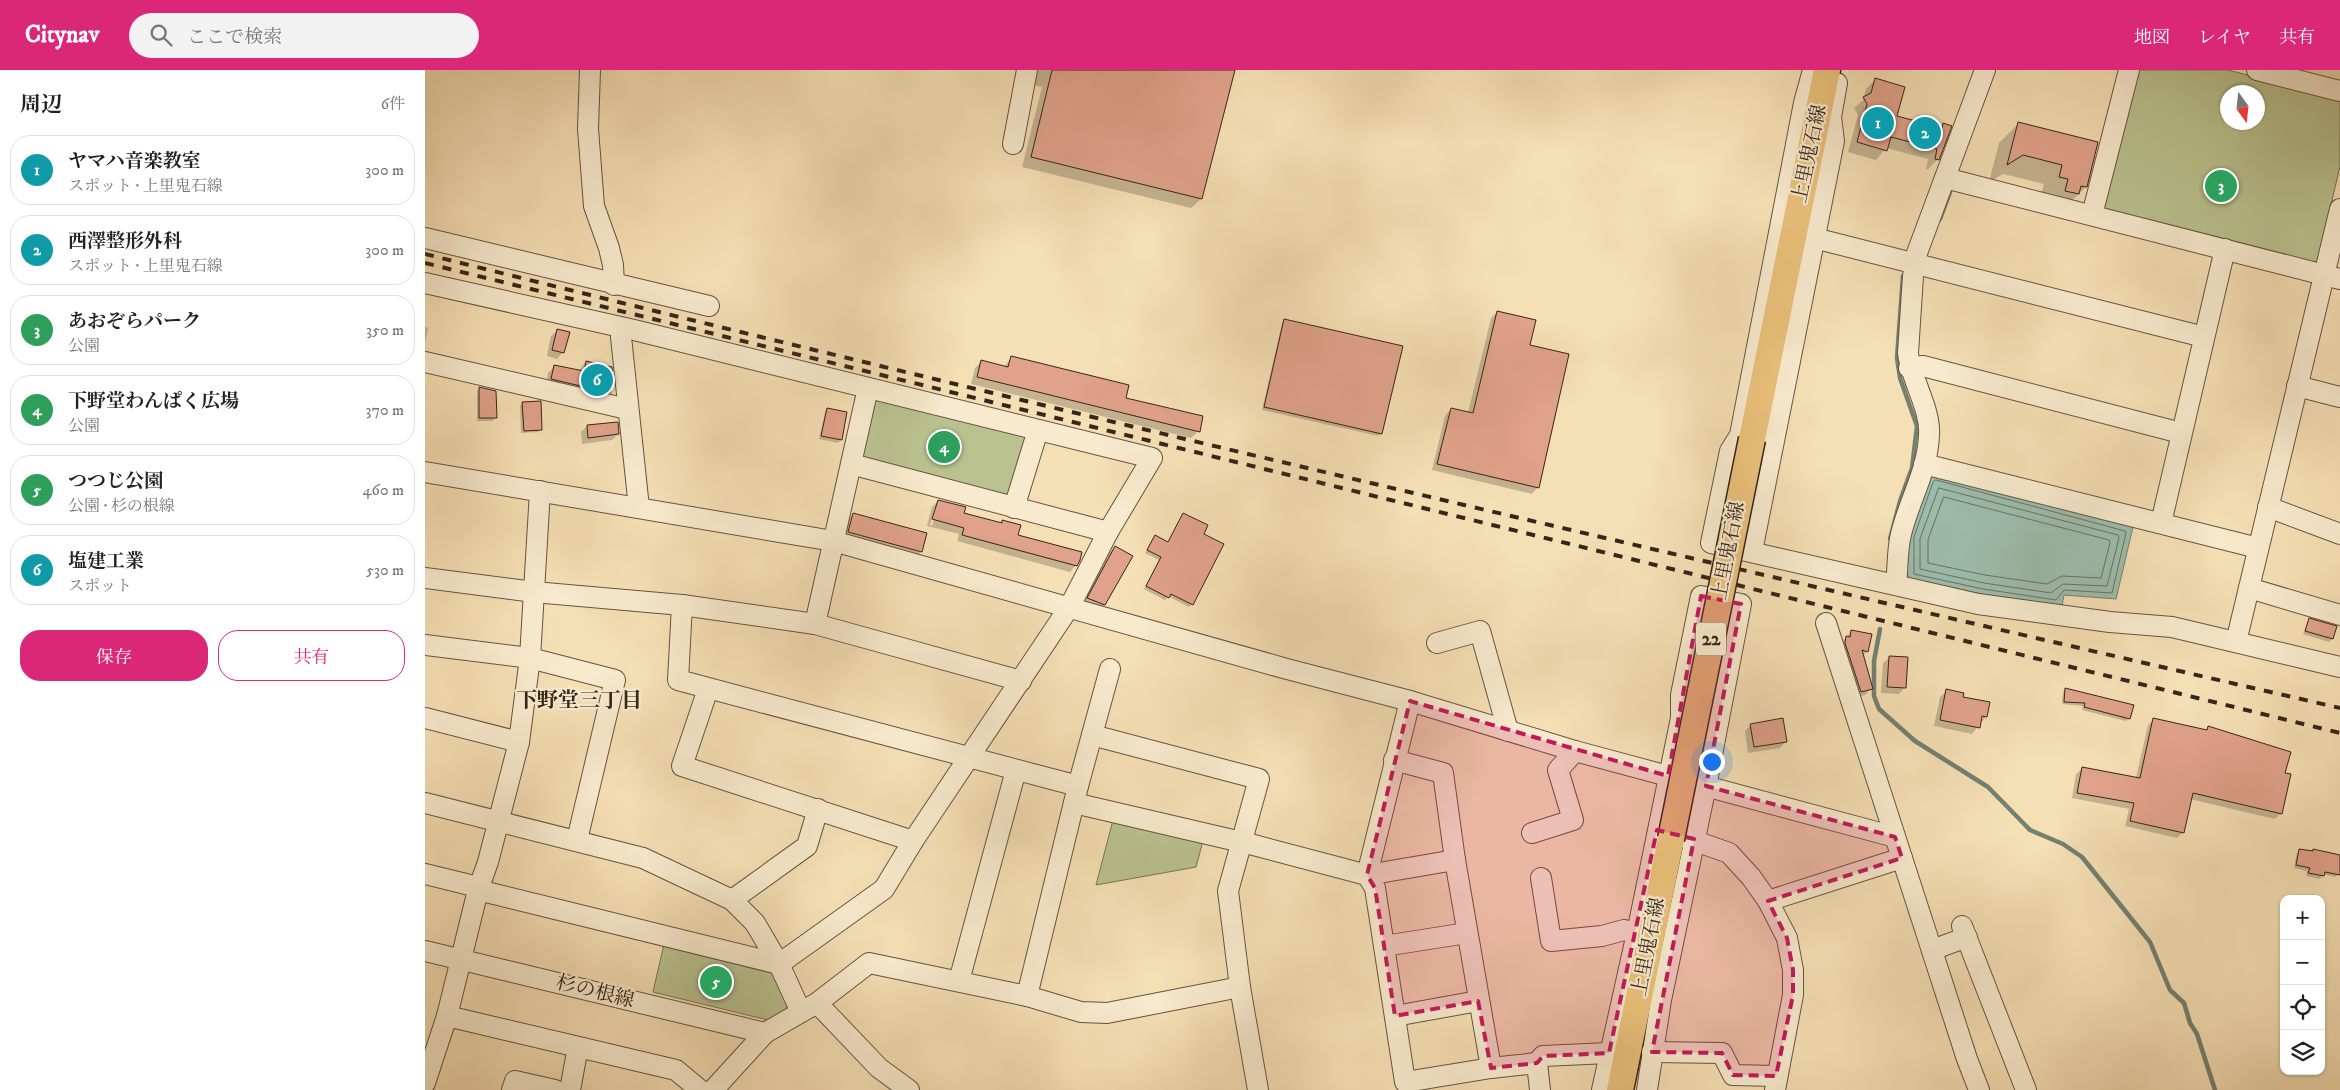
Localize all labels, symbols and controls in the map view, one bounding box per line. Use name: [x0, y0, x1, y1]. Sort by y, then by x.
search box: [129, 13, 479, 58]
text: Citynav: [25, 20, 99, 50]
icon: search: [147, 21, 175, 49]
text: ここで検索: [187, 26, 282, 49]
text: 地図: [2134, 27, 2170, 49]
text: レイヤ: [2198, 27, 2251, 49]
text: 共有: [2279, 27, 2315, 49]
north arrow: [2220, 85, 2265, 130]
text: 周辺: [20, 92, 62, 118]
text: 6件: [381, 94, 405, 114]
street label: 上里鬼石線: [1787, 102, 1833, 206]
pin: 1: [1862, 104, 1894, 142]
pin: 2: [1909, 114, 1941, 152]
text: ヤマハ音楽教室: [68, 150, 201, 173]
text: 1: [34, 160, 40, 180]
text: 300 m: [365, 160, 404, 180]
pin: 3: [2205, 167, 2237, 205]
text: スポット · 上里鬼石線: [68, 176, 223, 196]
text: 西澤整形外科: [68, 230, 182, 253]
text: 2: [33, 240, 41, 260]
text: 300 m: [365, 240, 404, 260]
text: スポット · 上里鬼石線: [68, 256, 223, 276]
text: あおぞらパーク: [68, 310, 201, 333]
text: 3: [34, 320, 40, 340]
text: 350 m: [366, 320, 404, 340]
text: 公園: [68, 336, 100, 356]
pin: 6: [581, 361, 613, 399]
text: 下野堂わんぱく広場: [68, 390, 239, 413]
text: 4: [32, 400, 42, 420]
text: 370 m: [366, 400, 404, 420]
text: 公園: [68, 416, 100, 436]
pin: 4: [928, 428, 960, 466]
text: つつじ公園: [68, 470, 163, 493]
text: 5: [33, 480, 41, 500]
text: 460 m: [362, 480, 404, 500]
text: 公園 · 杉の根線: [68, 496, 175, 516]
street label: 上里鬼石線: [1707, 500, 1751, 602]
text: 塩建工業: [68, 550, 144, 573]
text: 6: [33, 560, 41, 580]
text: 530 m: [366, 560, 404, 580]
text: スポット: [68, 576, 132, 596]
road number: 22: [1696, 622, 1726, 656]
button: 保存: [20, 630, 208, 681]
button: 共有: [218, 630, 405, 681]
district label: 下野堂三丁目: [516, 688, 642, 714]
your location: [1699, 749, 1725, 775]
map controls: [2280, 895, 2325, 1075]
button: +: [2280, 895, 2325, 940]
street label: 上里鬼石線: [1627, 896, 1671, 998]
button: −: [2280, 940, 2325, 985]
pin: 5: [700, 963, 732, 1001]
street label: 杉の根線: [553, 970, 637, 1014]
button: locate: [2280, 985, 2325, 1030]
button: layers: [2280, 1030, 2325, 1075]

